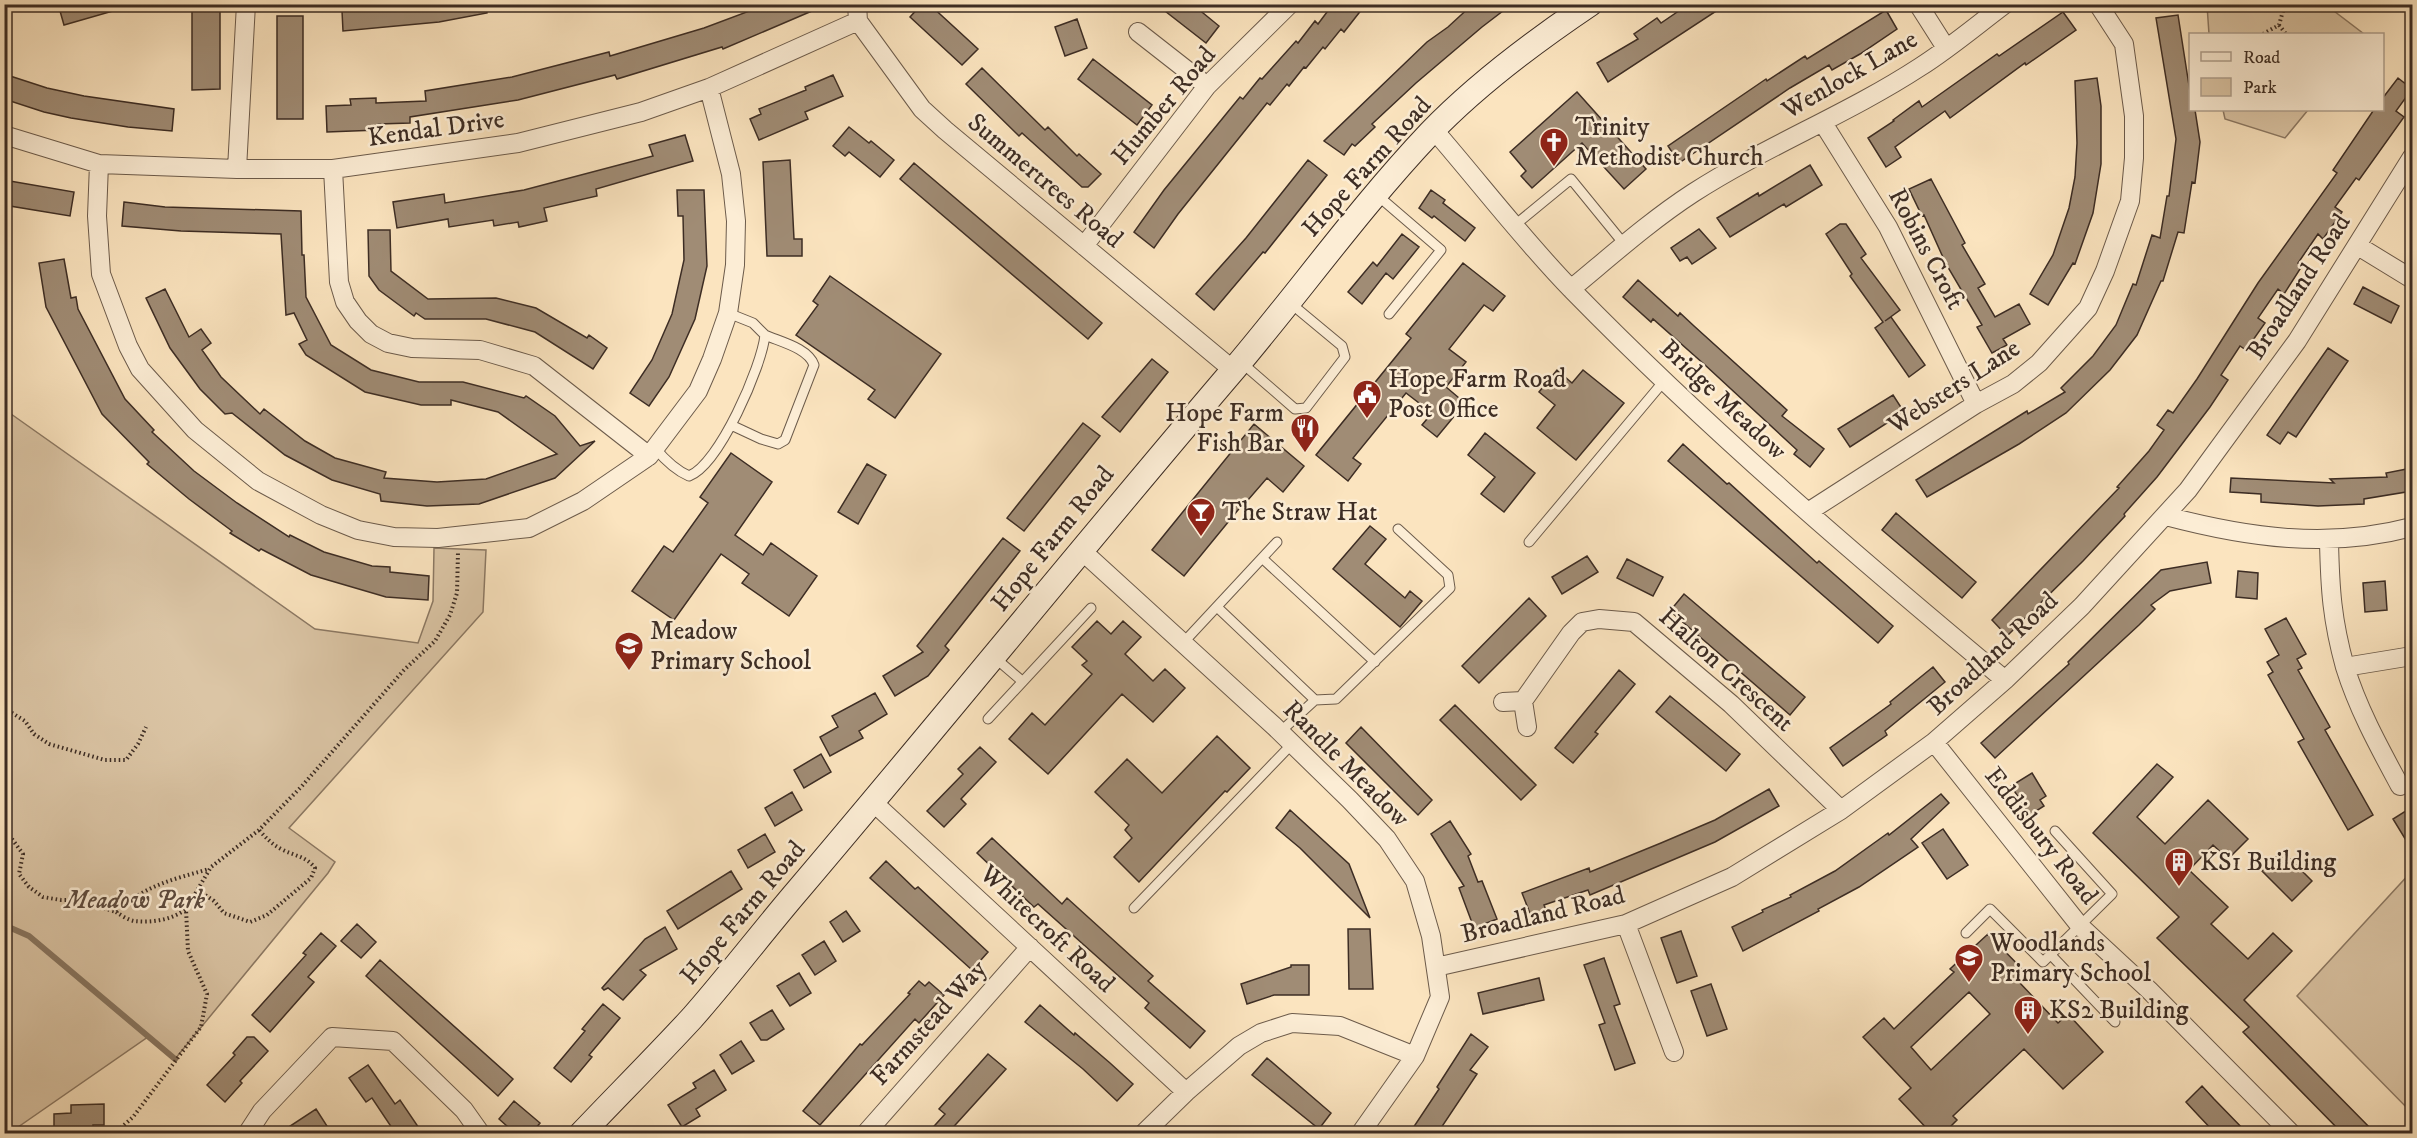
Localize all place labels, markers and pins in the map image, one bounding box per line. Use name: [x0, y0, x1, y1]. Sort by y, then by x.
place label: Trinity Methodist Church: [1575, 111, 1764, 174]
church icon: Trinity Methodist Church: [1538, 126, 1570, 168]
place label: Hope Farm Road Post Office: [1388, 363, 1566, 426]
public building icon: Hope Farm Road Post Office: [1351, 378, 1383, 420]
place label: Hope Farm Fish Bar: [1165, 397, 1284, 460]
restaurant icon: Hope Farm Fish Bar: [1289, 412, 1321, 454]
bar icon: The Straw Hat: [1185, 496, 1217, 538]
place label: The Straw Hat: [1222, 496, 1378, 529]
place label: Meadow Primary School: [650, 615, 811, 678]
school or university icon: Meadow Primary School: [613, 630, 645, 672]
building icon: KS1 Building: [2163, 846, 2195, 888]
place label: KS1 Building: [2200, 846, 2337, 879]
place label: Woodlands Primary School: [1989, 927, 2151, 990]
school or university icon: Woodlands Primary School: [1953, 942, 1985, 984]
building icon: KS2 Building: [2012, 994, 2044, 1036]
place label: KS2 Building: [2049, 994, 2189, 1027]

